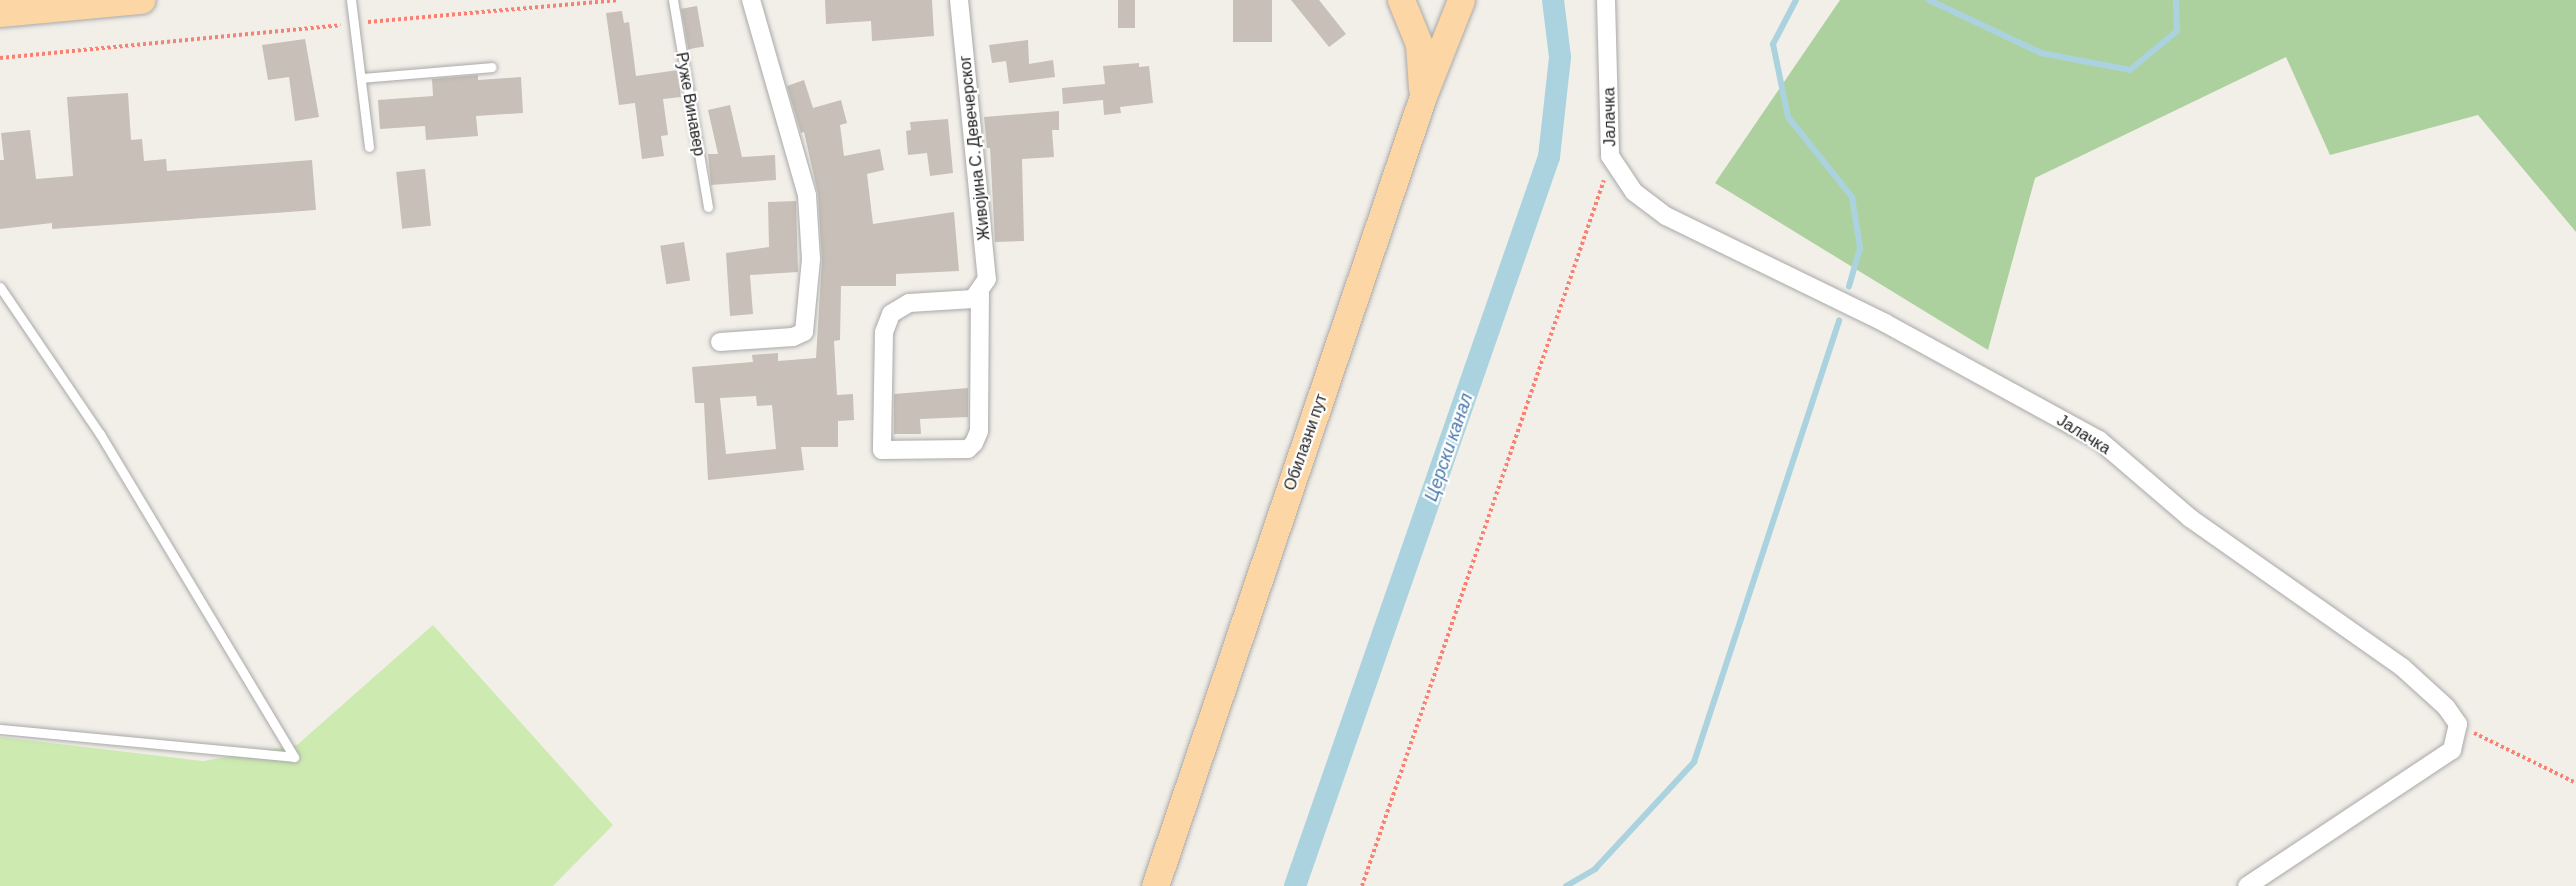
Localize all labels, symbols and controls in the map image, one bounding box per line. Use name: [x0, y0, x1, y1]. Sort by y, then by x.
street label: Руже Винавер: [672, 51, 710, 157]
street label: Живојина С. Девечерског: [955, 54, 993, 242]
street label: Јалачка: [1599, 87, 1619, 147]
water label: Церски канал: [1419, 390, 1477, 504]
street label: Обилазни пут: [1279, 391, 1331, 493]
street label: Јалачка: [2054, 410, 2114, 458]

